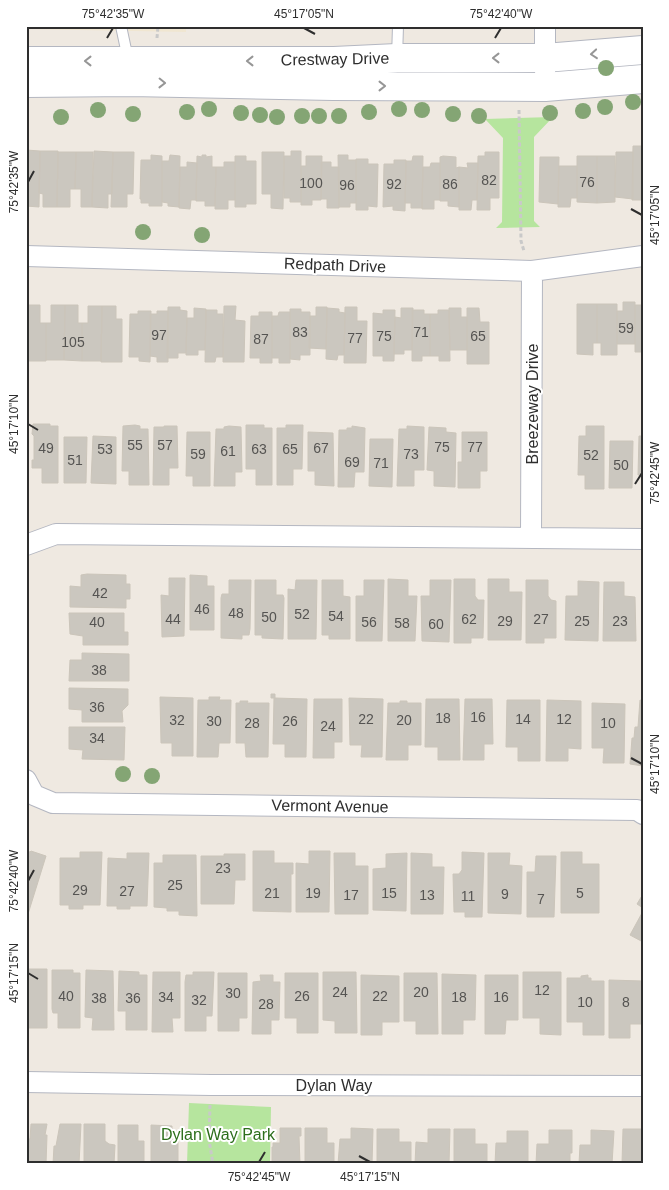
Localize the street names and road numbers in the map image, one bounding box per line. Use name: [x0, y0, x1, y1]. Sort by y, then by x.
street label: Crestway Drive: [281, 50, 389, 68]
street label: Redpath Drive: [284, 255, 386, 275]
street label: Breezeway Drive: [524, 343, 541, 464]
street label: Vermont Avenue: [271, 796, 389, 816]
street label: Dylan Way: [296, 1077, 372, 1094]

